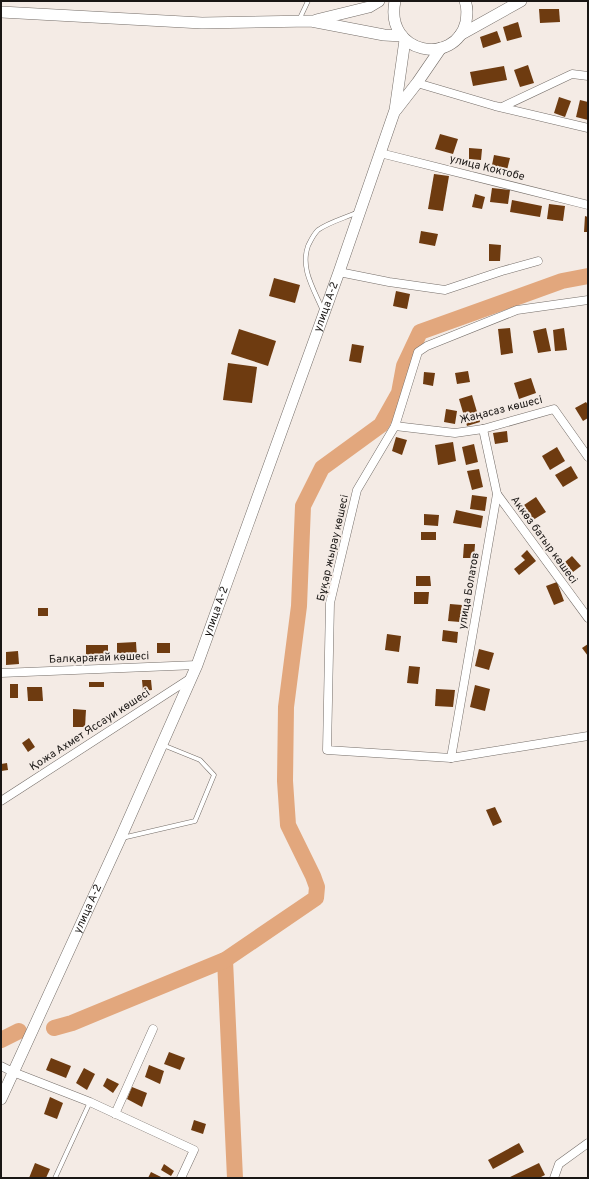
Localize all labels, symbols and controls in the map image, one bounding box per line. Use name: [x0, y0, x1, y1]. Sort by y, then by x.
street label: улица Коктобе: [448, 152, 526, 184]
street label: улица А-2: [311, 280, 342, 334]
street label: Жаңасаз көшесі: [458, 393, 544, 427]
street label: Бұқар жырау көшесі: [314, 493, 352, 603]
street label: Аккөз батыр көшесі: [507, 493, 581, 587]
street label: улица Болатов: [455, 552, 483, 630]
street label: улица А-2: [201, 585, 232, 639]
street label: Балқарағай көшесі: [49, 649, 149, 667]
street label: Қожа Ахмет Яссауи көшесі: [27, 686, 153, 774]
street label: улица А-2: [71, 882, 105, 936]

